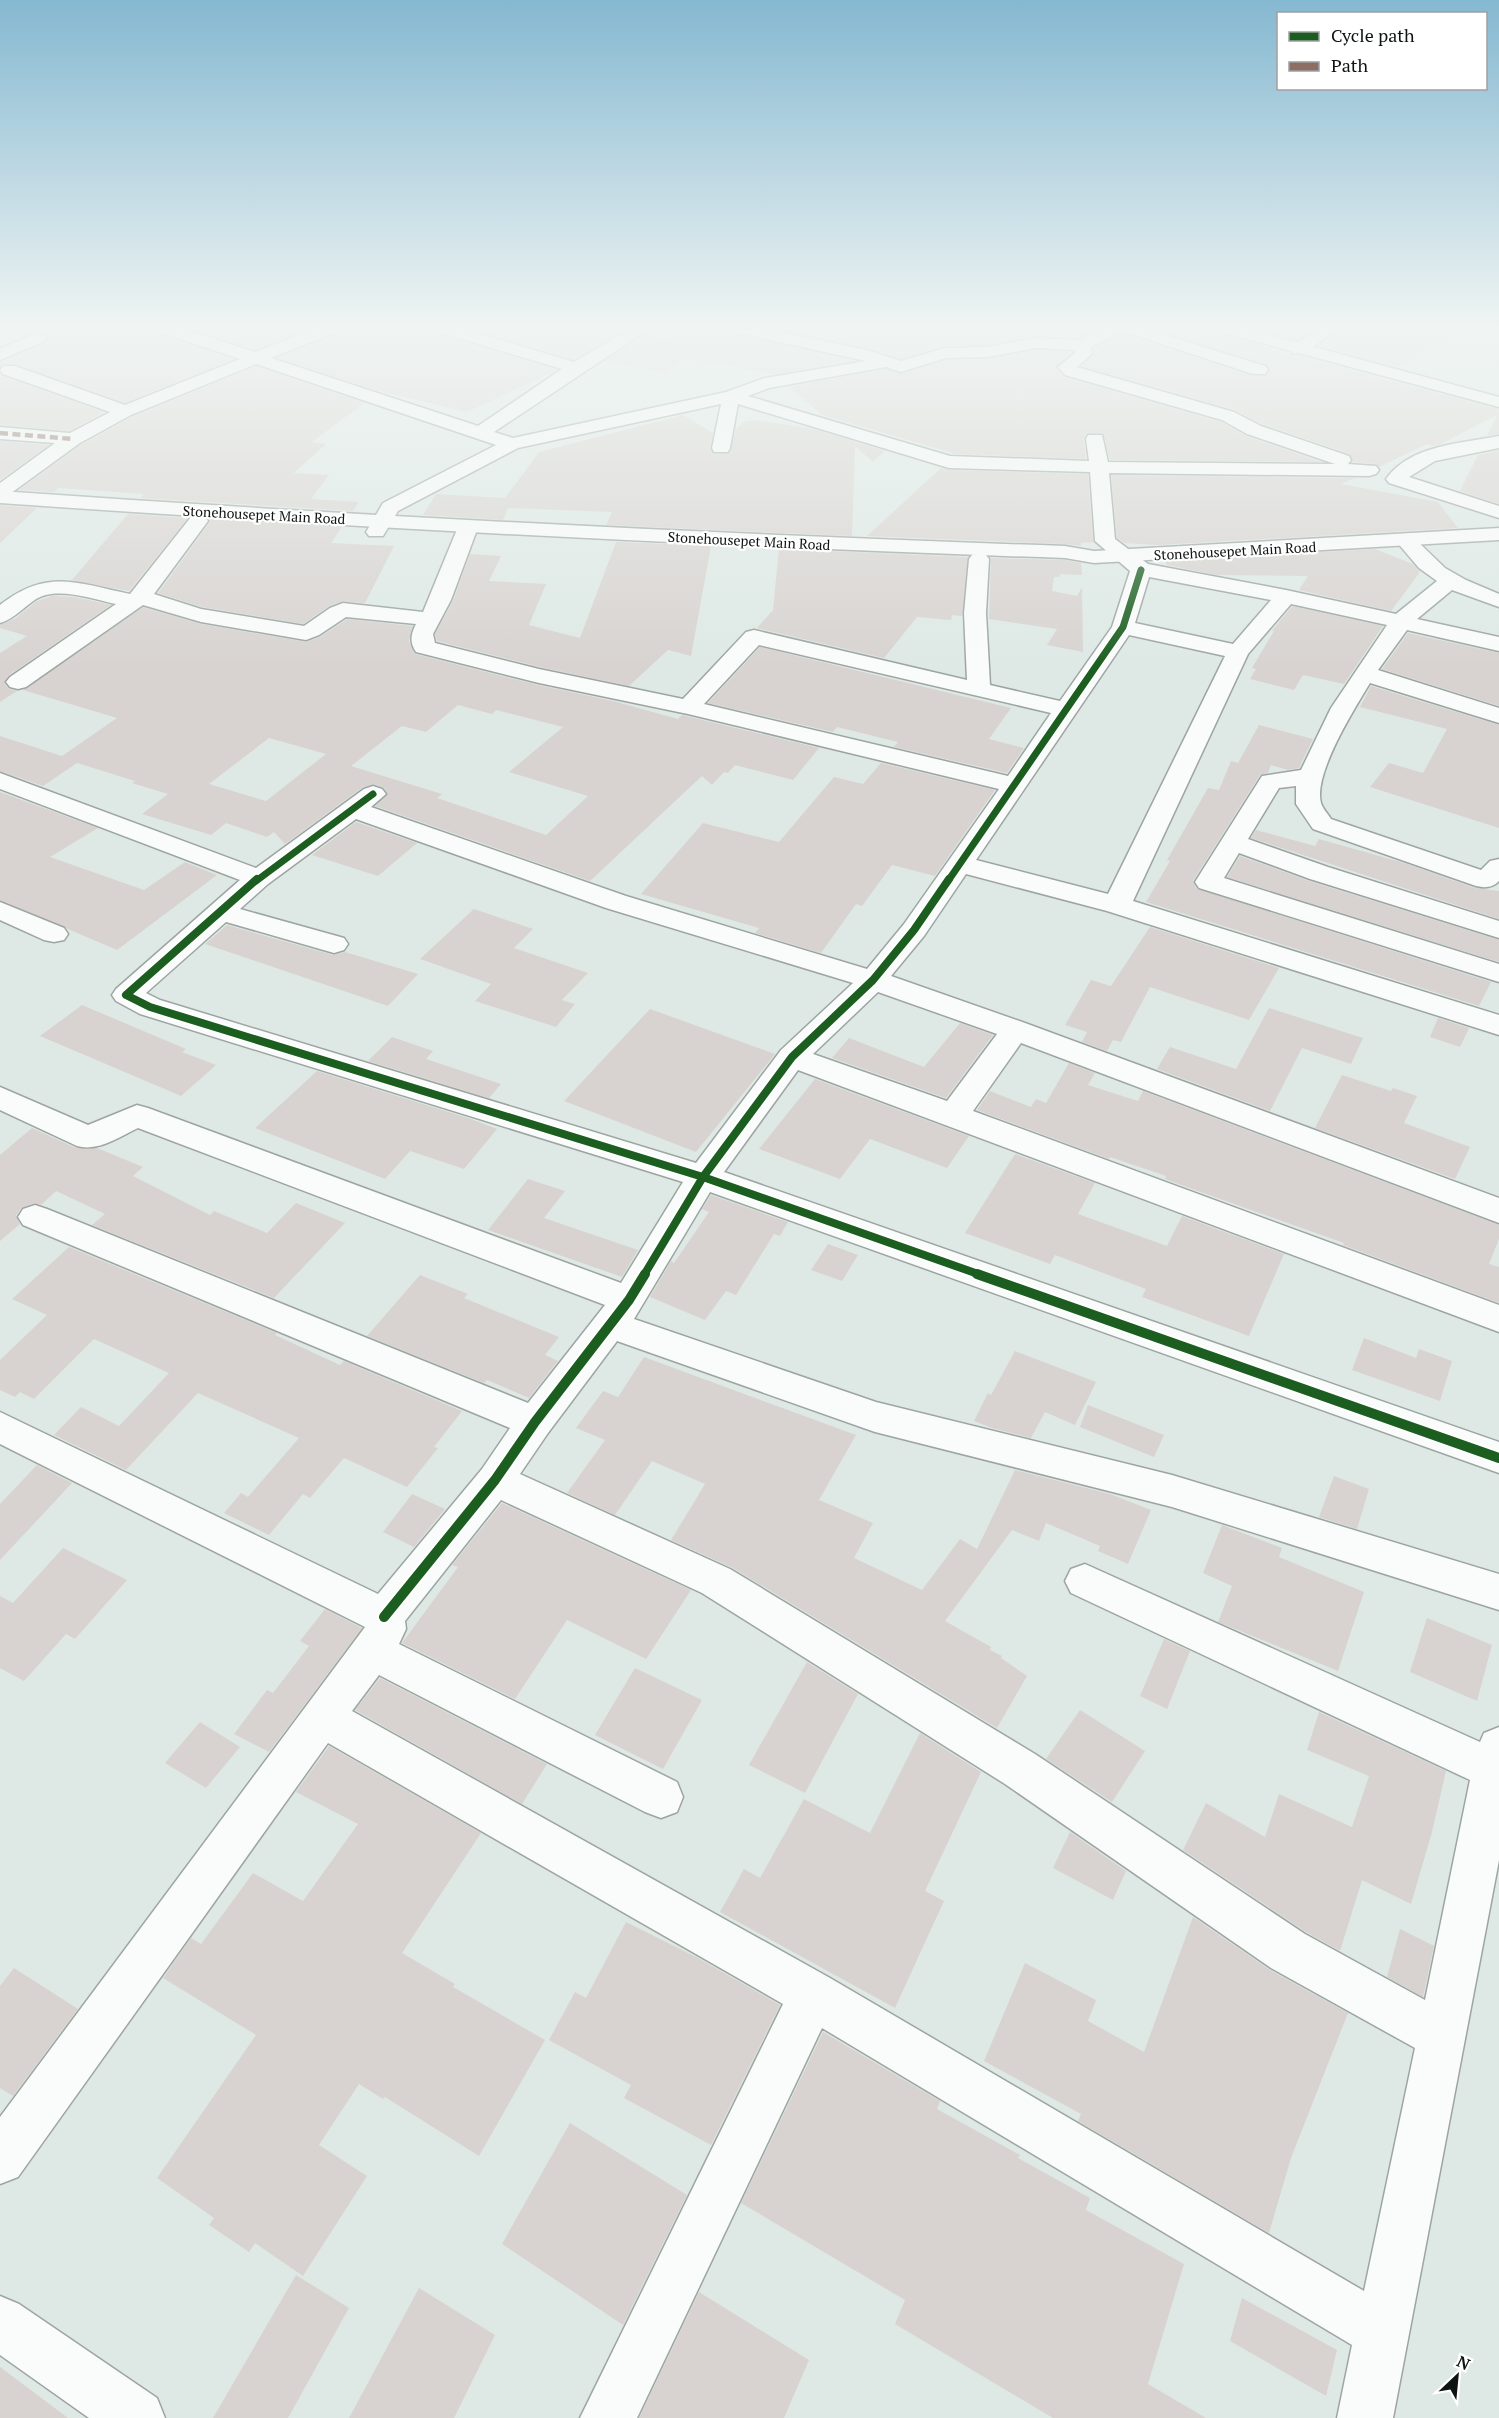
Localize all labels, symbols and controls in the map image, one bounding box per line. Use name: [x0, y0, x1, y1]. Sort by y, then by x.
legend: [1277, 12, 1487, 90]
text: Cycle path: [1331, 23, 1415, 47]
text: Path: [1331, 53, 1368, 77]
street label: Stonehousepet Main Road: [182, 501, 346, 528]
street label: Stonehousepet Main Road: [667, 527, 831, 554]
street label: Stonehousepet Main Road: [1153, 537, 1317, 564]
north arrow: [1427, 2346, 1487, 2406]
text: N: [1453, 2350, 1474, 2375]

